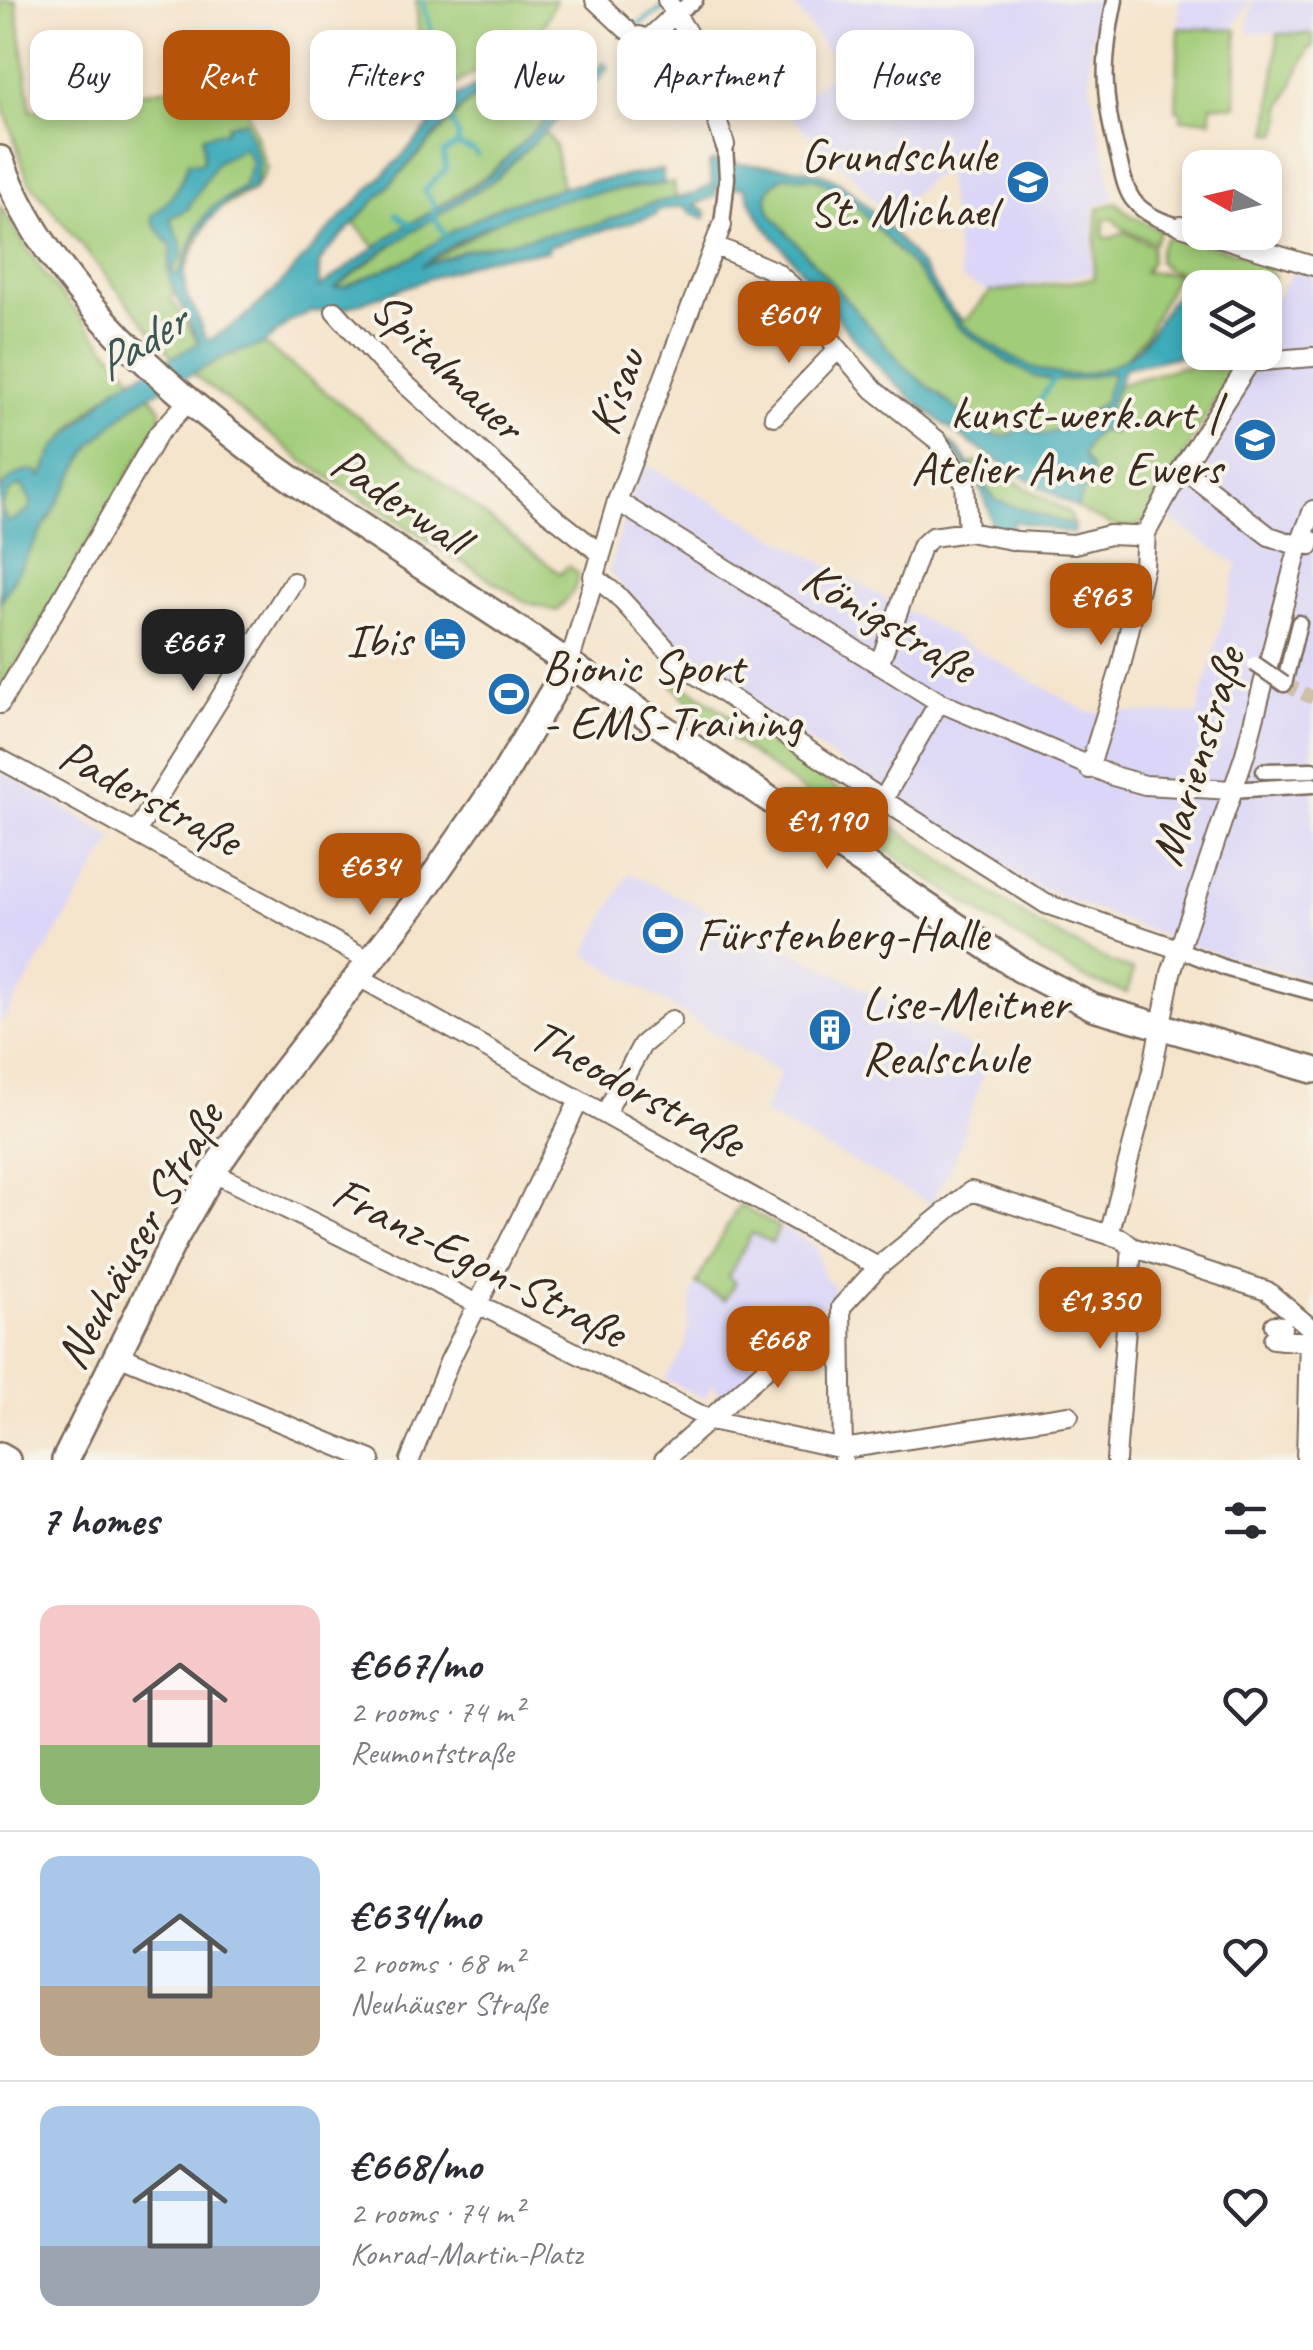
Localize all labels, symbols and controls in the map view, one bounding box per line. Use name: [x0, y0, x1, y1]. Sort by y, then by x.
chip: Buy: [30, 30, 143, 120]
chip: Rent: [163, 30, 290, 120]
chip: Filters: [310, 30, 456, 120]
chip: New: [476, 30, 597, 120]
chip: Apartment: [617, 30, 816, 120]
chip: House: [836, 30, 974, 120]
place label: Grundschule St. Michael: [801, 125, 1004, 240]
north arrow: [1182, 150, 1282, 250]
map controls: [1182, 150, 1282, 370]
school or university icon: Grundschule St. Michael: [1005, 159, 1051, 205]
button: layers: [1182, 270, 1282, 370]
street label: Spitalmauer: [359, 278, 540, 456]
pin: €604: [730, 281, 848, 366]
water label: Pader: [82, 286, 204, 395]
text: €604: [760, 293, 818, 334]
street label: Kisau: [573, 337, 660, 442]
place label: kunst-werk.art | Atelier Anne Ewers: [911, 383, 1228, 498]
school or university icon: kunst-werk.art | Atelier Anne Ewers: [1232, 417, 1278, 463]
street label: Paderwall: [320, 433, 488, 573]
street label: Königstraße: [792, 547, 990, 699]
pin: €963: [1042, 563, 1160, 648]
text: €963: [1072, 575, 1130, 616]
pin: €667: [134, 609, 252, 694]
place label: Ibis: [346, 610, 416, 670]
hotel icon: Ibis: [422, 616, 468, 662]
text: €667: [164, 621, 222, 662]
place label: Bionic Sport - EMS-Training: [542, 637, 804, 752]
street label: Marienstraße: [1135, 637, 1259, 872]
sports icon: Bionic Sport - EMS-Training: [486, 671, 532, 717]
street label: Paderstraße: [49, 724, 255, 871]
pin: €1,190: [746, 787, 908, 872]
text: €1,190: [788, 799, 866, 840]
pin: €634: [311, 833, 429, 918]
text: €634: [341, 845, 399, 886]
place label: Fürstenberg-Halle: [696, 904, 992, 964]
sports icon: Fürstenberg-Halle: [640, 910, 686, 956]
place label: Lise-Meitner Realschule: [862, 973, 1073, 1088]
street label: Theodorstraße: [520, 1004, 758, 1173]
building icon: Lise-Meitner Realschule: [807, 1007, 853, 1053]
street label: Neuhäuser Straße: [41, 1089, 238, 1379]
street label: Franz-Egon-Straße: [323, 1162, 639, 1363]
pin: €1,350: [1019, 1267, 1181, 1352]
text: €1,350: [1061, 1279, 1139, 1320]
pin: €668: [719, 1306, 837, 1391]
text: €668: [749, 1318, 807, 1359]
icon: filters: [1218, 1493, 1273, 1548]
text: 7 homes: [40, 1494, 158, 1547]
text: €667/mo: [350, 1638, 481, 1691]
icon: home: [120, 1645, 240, 1765]
icon: heart: [1218, 1678, 1273, 1733]
text: 2 rooms · 74 m²: [350, 1691, 523, 1732]
text: Reumontstraße: [350, 1732, 513, 1773]
text: €634/mo: [350, 1889, 480, 1942]
icon: home: [120, 1896, 240, 2016]
icon: heart: [1218, 1929, 1273, 1984]
text: 2 rooms · 68 m²: [350, 1942, 523, 1983]
text: Neuhäuser Straße: [350, 1983, 547, 2024]
text: €668/mo: [350, 2139, 481, 2192]
icon: home: [120, 2146, 240, 2266]
icon: heart: [1218, 2179, 1273, 2234]
text: 2 rooms · 74 m²: [350, 2192, 523, 2233]
text: Konrad-Martin-Platz: [350, 2233, 583, 2274]

